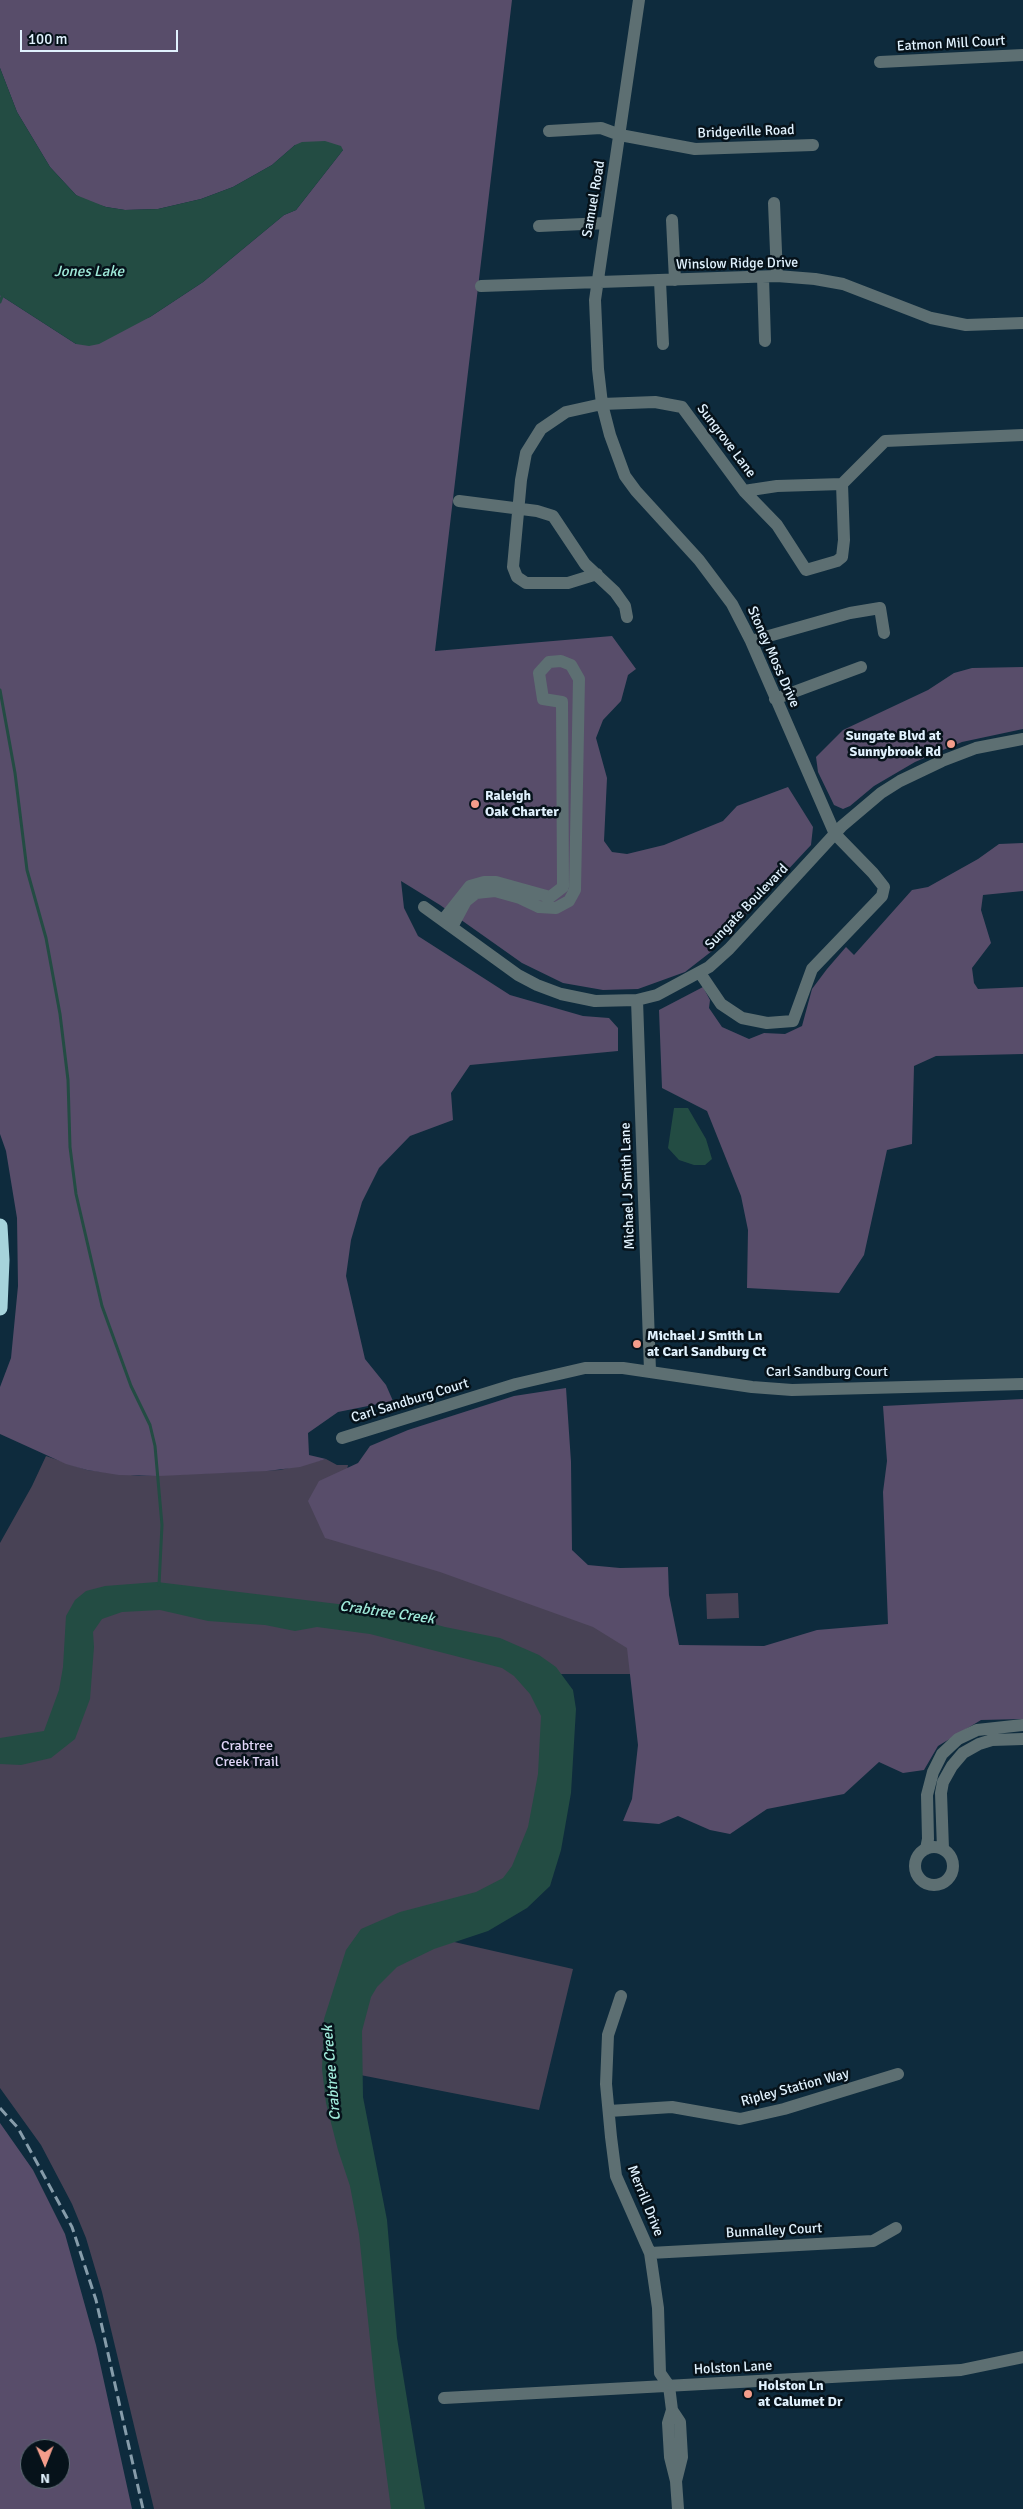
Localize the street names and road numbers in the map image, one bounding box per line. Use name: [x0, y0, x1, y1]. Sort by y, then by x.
street label: Eatmon Mill Court: [896, 33, 1006, 55]
street label: Bridgeville Road: [697, 122, 795, 142]
street label: Samuel Road: [579, 159, 609, 239]
street label: Winslow Ridge Drive: [676, 255, 798, 273]
street label: Sungrove Lane: [693, 401, 759, 481]
street label: Stoney Moss Drive: [743, 604, 803, 710]
street label: Sungate Boulevard: [702, 861, 792, 953]
street label: Michael J Smith Lane: [617, 1122, 639, 1250]
street label: Carl Sandburg Court: [766, 1364, 888, 1380]
street label: Carl Sandburg Court: [349, 1375, 471, 1427]
street label: Ripley Station Way: [739, 2065, 851, 2111]
street label: Merrill Drive: [623, 2163, 667, 2239]
street label: Bunnalley Court: [725, 2220, 823, 2242]
street label: Holston Lane: [693, 2358, 773, 2378]

